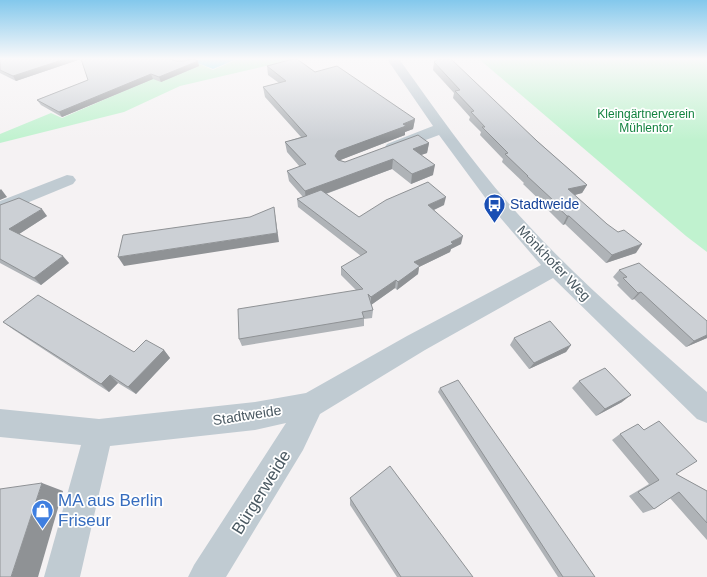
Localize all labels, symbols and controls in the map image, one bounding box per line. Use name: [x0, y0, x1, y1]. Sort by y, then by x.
park label: Kleingärtnerverein Mühlentor: [597, 107, 695, 135]
bus stop icon: Stadtweide: [481, 191, 507, 224]
place label: Stadtweide: [510, 196, 579, 212]
street label: Mönkhofer Weg: [514, 222, 594, 304]
street label: Stadtweide: [212, 402, 283, 428]
street label: Bürgerweide: [228, 447, 295, 538]
place label: MA aus Berlin Friseur: [58, 491, 163, 530]
shop icon: MA aus Berlin Friseur: [29, 497, 55, 530]

